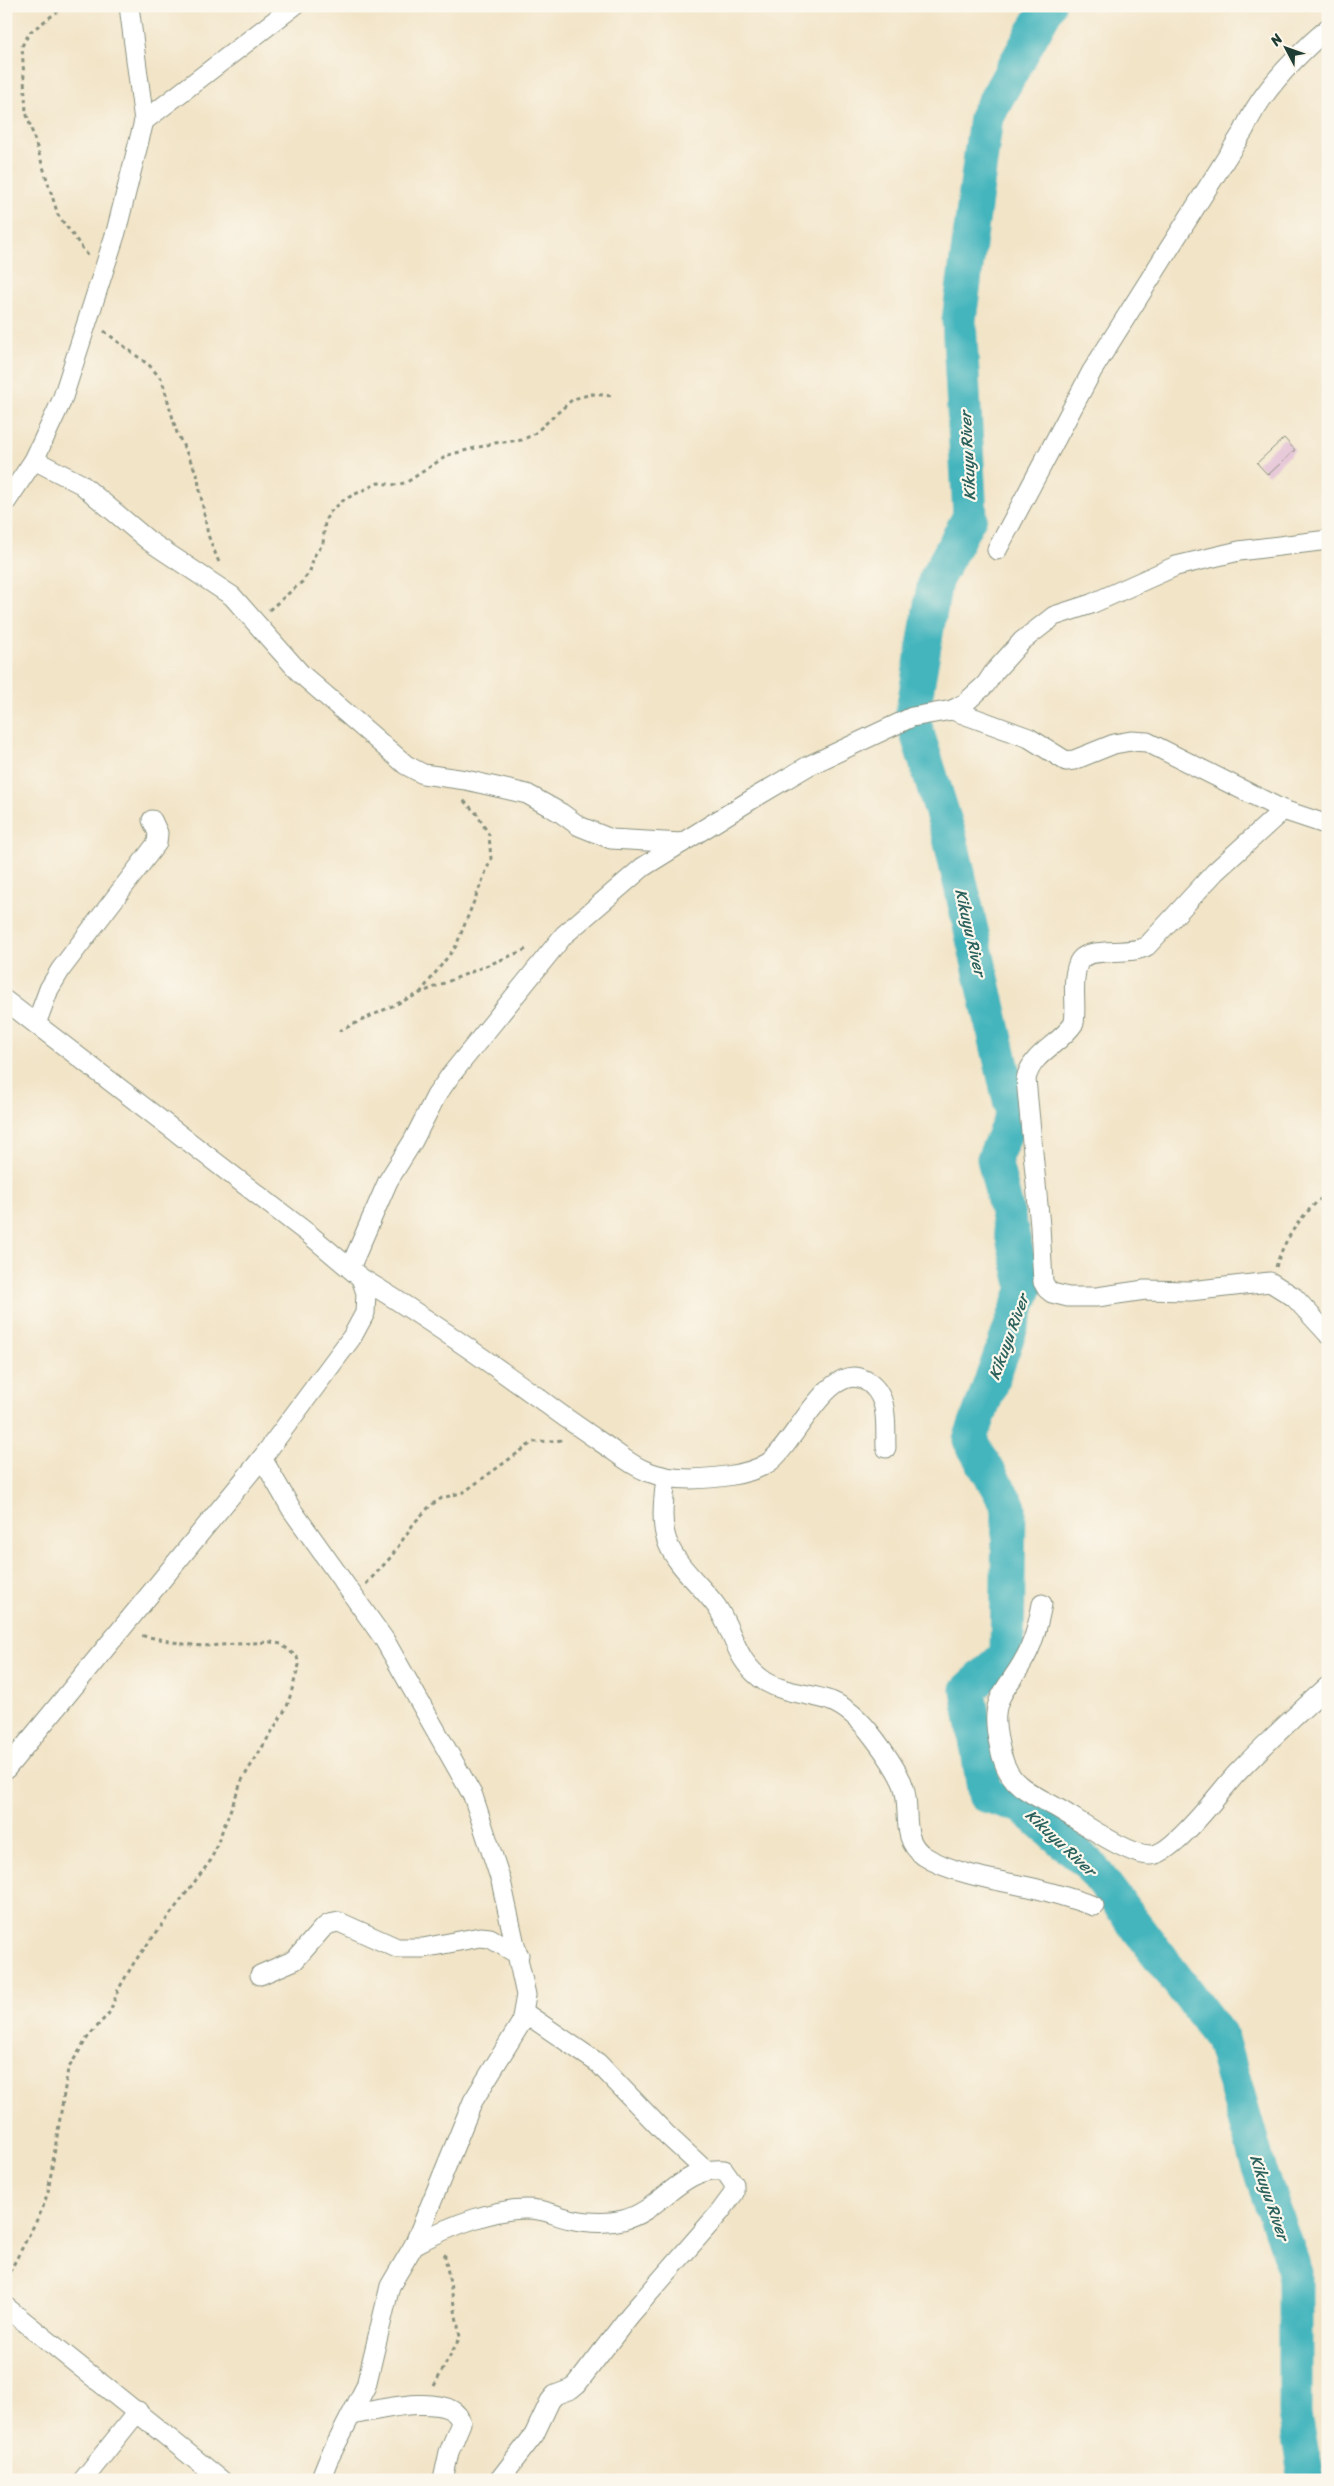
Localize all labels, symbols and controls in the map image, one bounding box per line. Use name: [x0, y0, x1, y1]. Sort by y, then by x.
north arrow: [1262, 22, 1312, 72]
text: N: [1263, 28, 1289, 52]
water label: Kikuyu River: [951, 408, 984, 501]
water label: Kikuyu River: [946, 886, 995, 982]
water label: Kikuyu River: [980, 1287, 1038, 1384]
water label: Kikuyu River: [1018, 1802, 1105, 1886]
water label: Kikuyu River: [1241, 2151, 1299, 2247]

